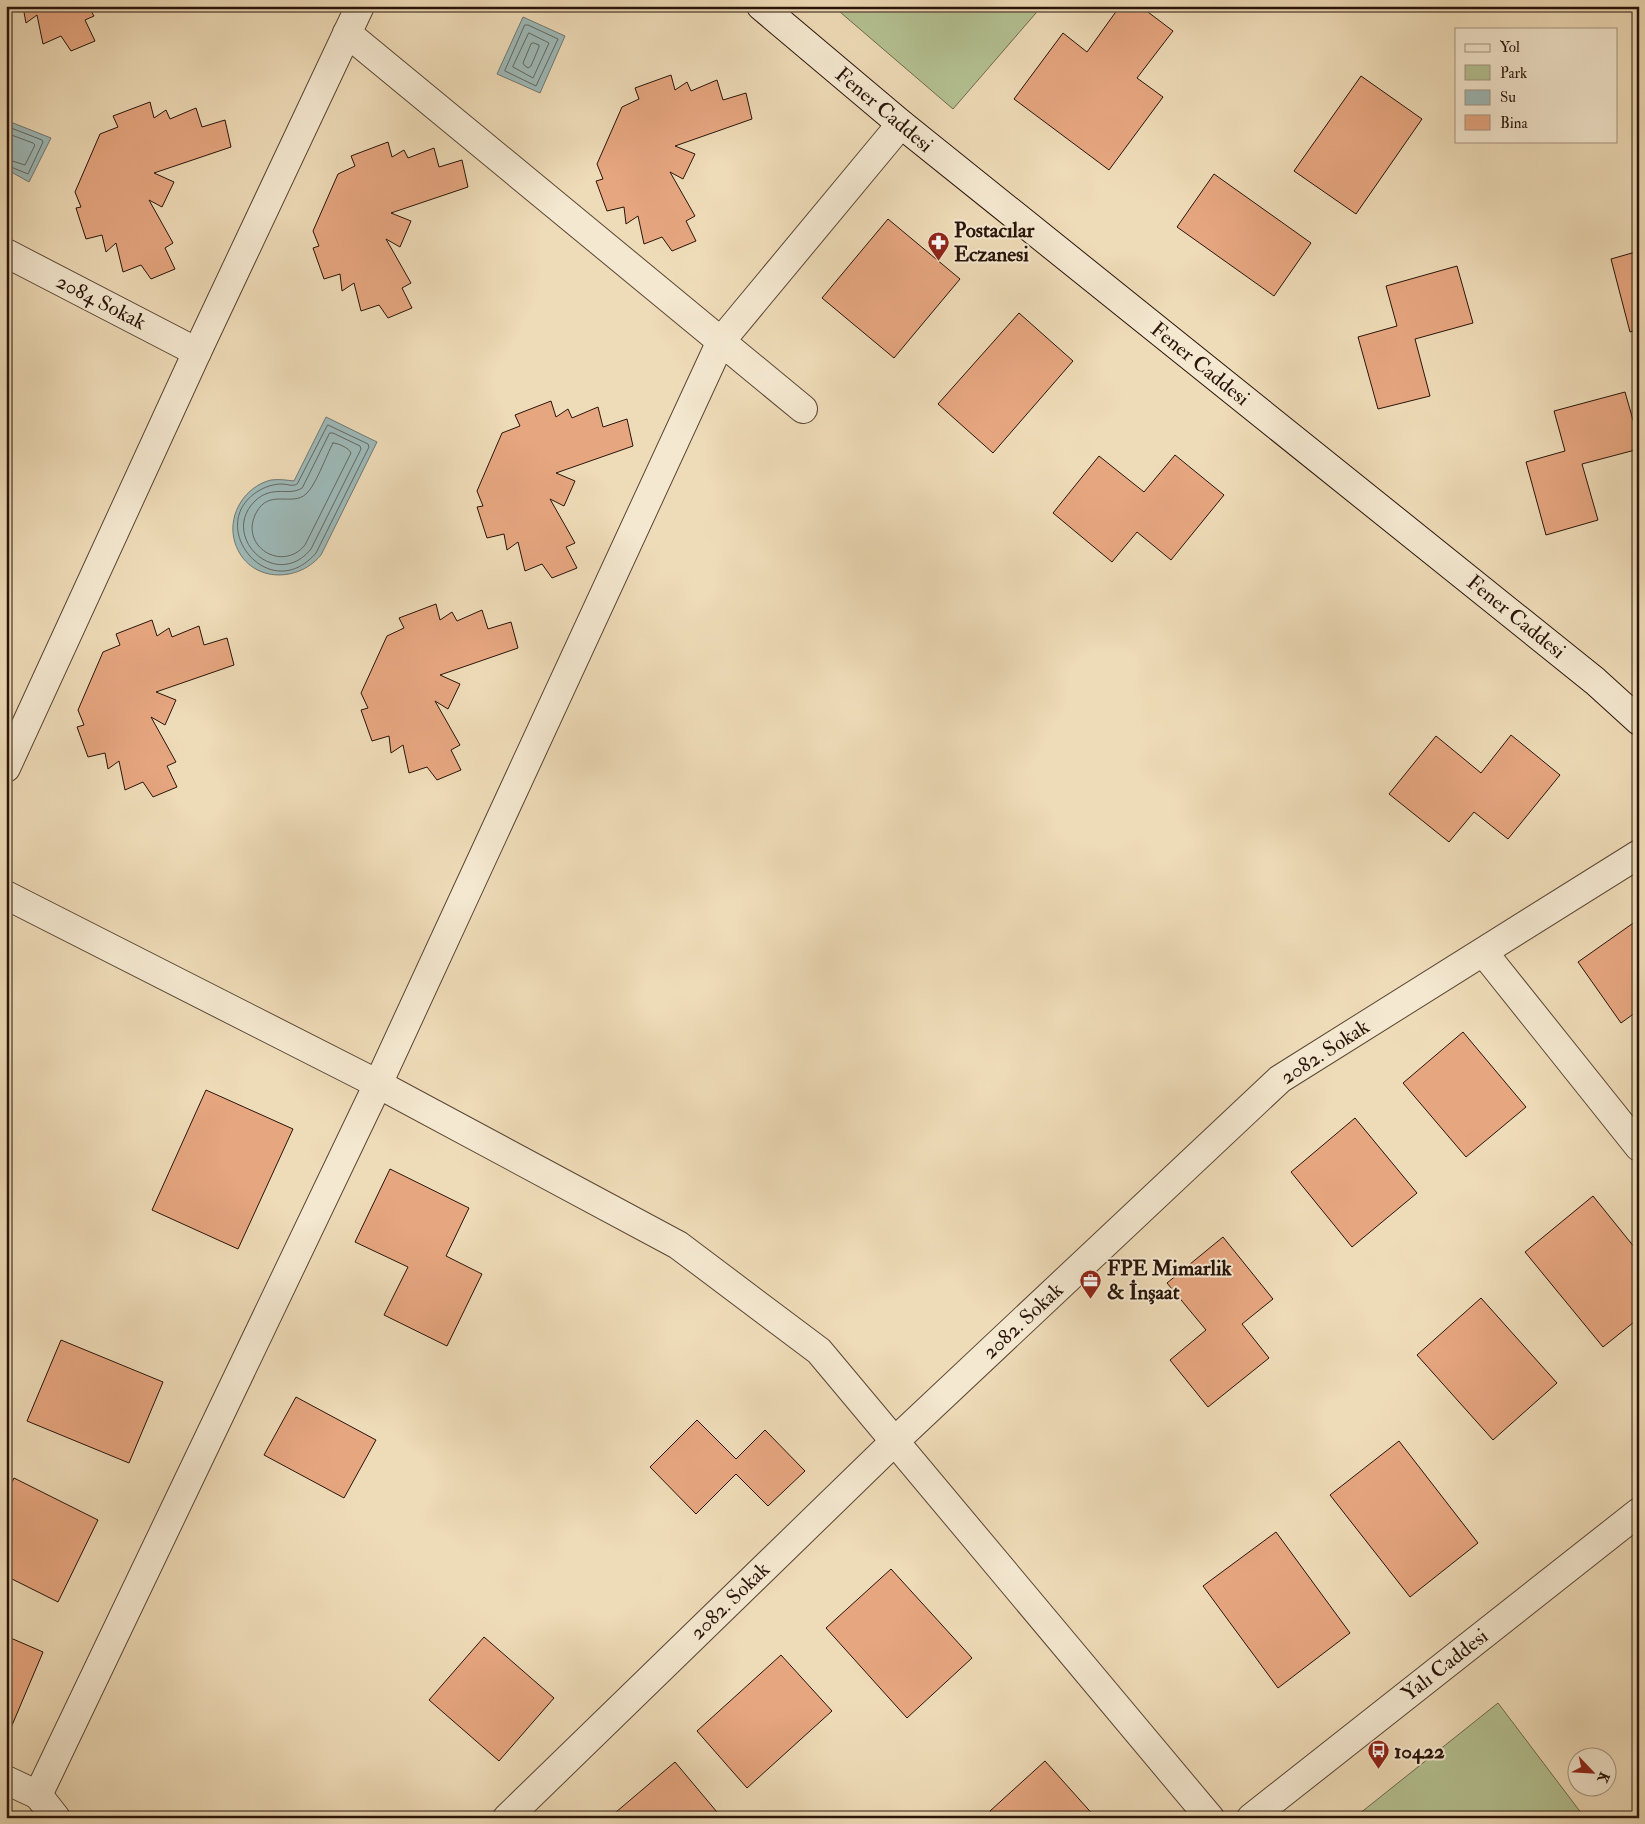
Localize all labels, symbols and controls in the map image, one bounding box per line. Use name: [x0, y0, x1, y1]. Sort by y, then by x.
legend: [1455, 28, 1618, 142]
text: Yol: [1500, 38, 1520, 57]
street label: Fener Caddesi: [830, 61, 939, 159]
text: Park: [1500, 64, 1527, 83]
text: Su: [1500, 88, 1516, 107]
text: Bina: [1500, 114, 1528, 133]
place label: Postacılar Eczanesi: [954, 217, 1036, 268]
pharmacy icon: Postacılar Eczanesi: [926, 230, 950, 261]
street label: 2084 Sokak: [52, 268, 150, 336]
street label: Fener Caddesi: [1145, 316, 1255, 412]
street label: Fener Caddesi: [1461, 569, 1571, 665]
street label: 2082. Sokak: [1275, 1013, 1375, 1091]
place label: FPE Mimarlik & İnşaat: [1107, 1255, 1233, 1306]
office icon: FPE Mimarlik & İnşaat: [1079, 1268, 1103, 1299]
street label: 2082. Sokak: [977, 1277, 1069, 1365]
street label: 2082. Sokak: [684, 1556, 776, 1646]
street label: Yalı Caddesi: [1396, 1622, 1494, 1707]
place label: 10422: [1394, 1738, 1445, 1765]
bus stop icon: 10422: [1366, 1739, 1390, 1770]
north arrow: [1568, 1746, 1618, 1796]
text: K: [1593, 1769, 1613, 1786]

